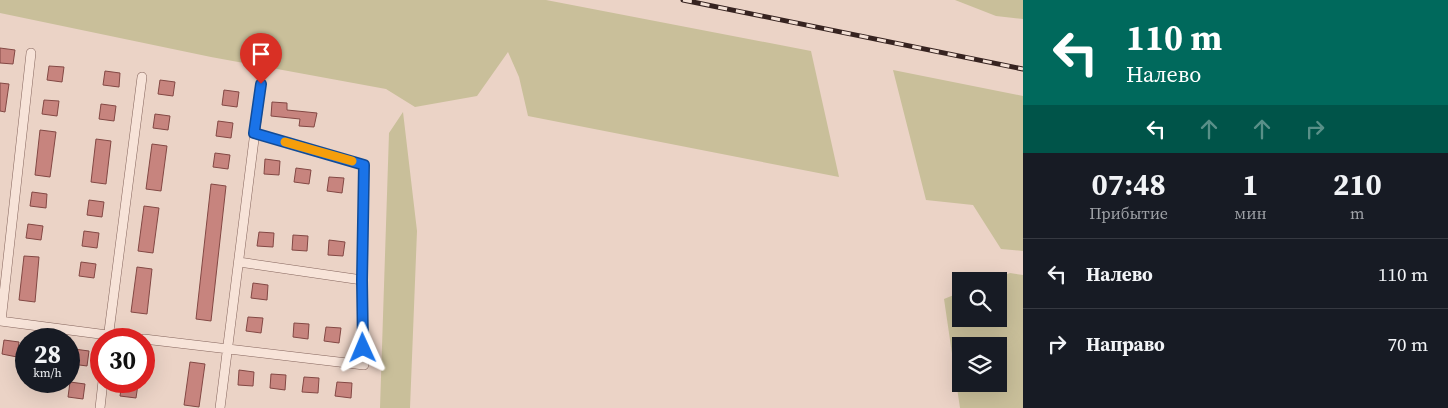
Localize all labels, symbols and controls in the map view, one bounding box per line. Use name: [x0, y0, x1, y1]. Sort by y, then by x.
text: 110 m: [1126, 14, 1222, 62]
icon: left: [1043, 20, 1108, 85]
pin: [240, 33, 282, 84]
icon: arrive: [247, 40, 275, 68]
text: Налево: [1126, 59, 1201, 89]
icon: left: [1142, 115, 1170, 143]
icon: ahead: [1195, 115, 1223, 143]
icon: ahead: [1248, 115, 1276, 143]
icon: right: [1301, 115, 1329, 143]
text: 07:48: [1092, 164, 1166, 205]
text: 1: [1242, 164, 1259, 205]
text: 210: [1333, 164, 1382, 205]
text: Прибытие: [1089, 202, 1168, 224]
text: мин: [1234, 202, 1267, 224]
text: m: [1350, 202, 1364, 224]
icon: left: [1043, 260, 1071, 288]
text: Налево: [1086, 261, 1153, 287]
text: 110 m: [1378, 261, 1428, 287]
map controls: [952, 272, 1007, 392]
button: search: [952, 272, 1007, 327]
position arrow: [336, 321, 388, 373]
speed limit sign: 30: [90, 328, 155, 393]
icon: right: [1043, 330, 1071, 358]
text: Направо: [1086, 331, 1165, 357]
text: 70 m: [1387, 331, 1428, 357]
text: 28: [34, 337, 61, 371]
button: layers: [952, 337, 1007, 392]
text: km/h: [33, 365, 62, 381]

